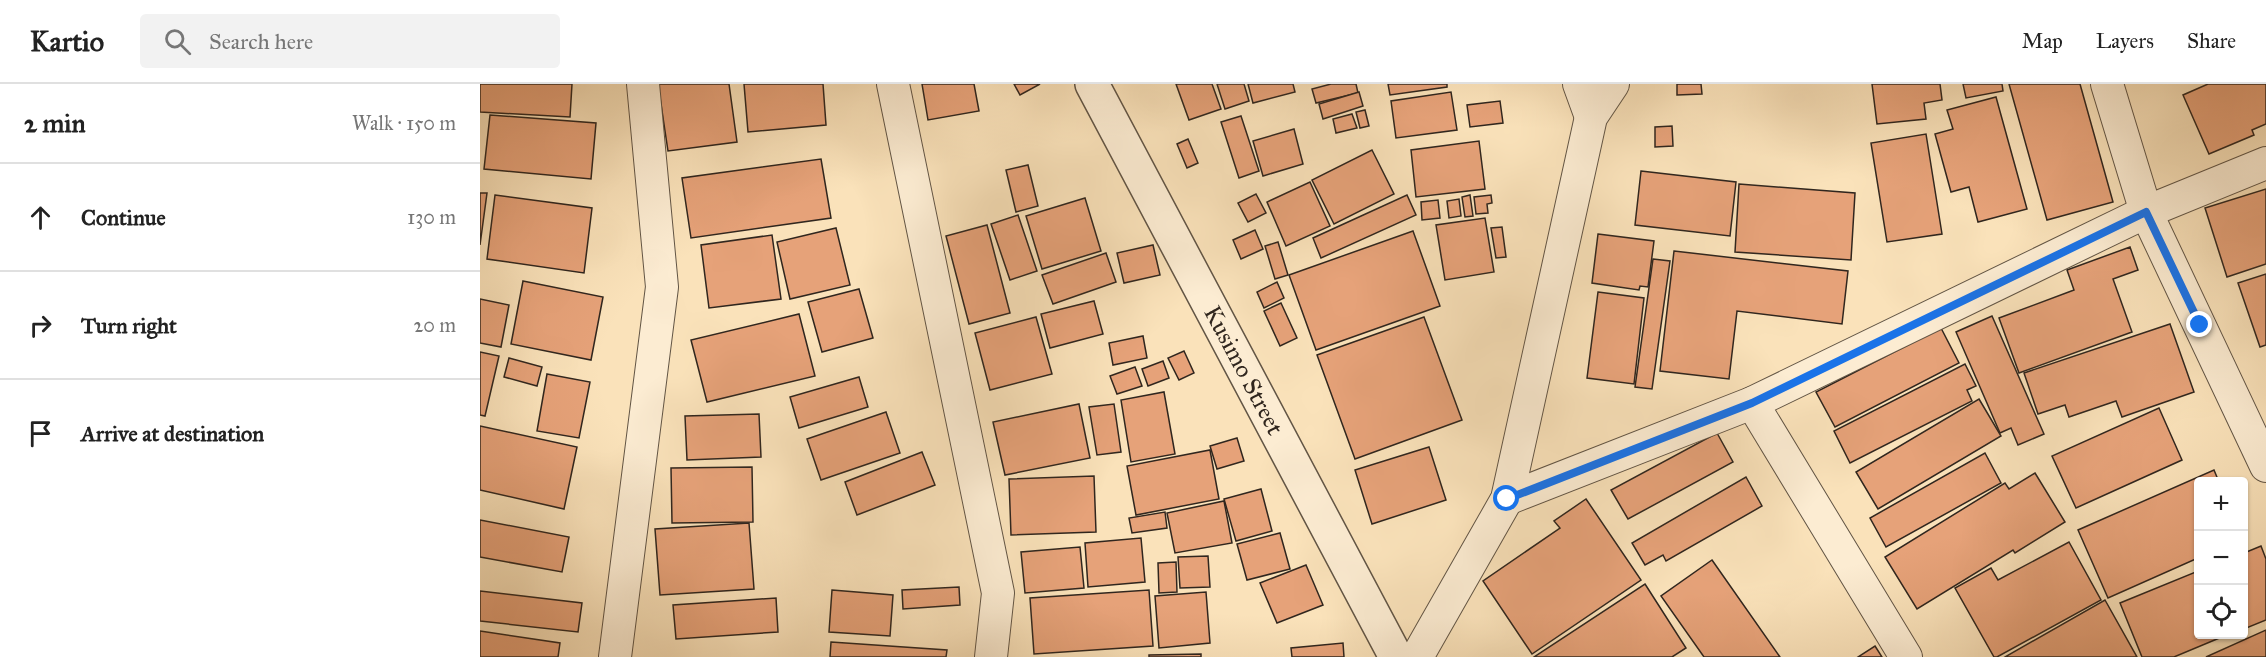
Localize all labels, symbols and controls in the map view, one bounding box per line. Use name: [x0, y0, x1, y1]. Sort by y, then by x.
search box: [140, 14, 560, 68]
text: Kartio: [30, 24, 104, 59]
icon: search: [161, 25, 194, 58]
text: Search here: [209, 28, 313, 55]
text: Map: [2022, 28, 2063, 54]
text: Layers: [2096, 28, 2154, 54]
text: Share: [2187, 28, 2236, 54]
text: 2 min: [24, 107, 85, 139]
text: Walk · 150 m: [352, 111, 456, 135]
icon: ahead: [24, 201, 57, 234]
text: Continue: [81, 204, 166, 231]
text: 130 m: [407, 205, 456, 229]
street label: Kusimo Street: [1197, 300, 1291, 440]
icon: right: [24, 309, 57, 342]
route end: [2186, 311, 2212, 337]
text: Turn right: [81, 312, 177, 339]
text: 20 m: [413, 313, 456, 337]
icon: arrive: [24, 417, 57, 450]
text: Arrive at destination: [81, 420, 264, 447]
map controls: [2194, 477, 2248, 639]
button: +: [2194, 477, 2248, 531]
route start: [1493, 485, 1519, 511]
button: −: [2194, 531, 2248, 585]
button: locate: [2194, 585, 2248, 639]

